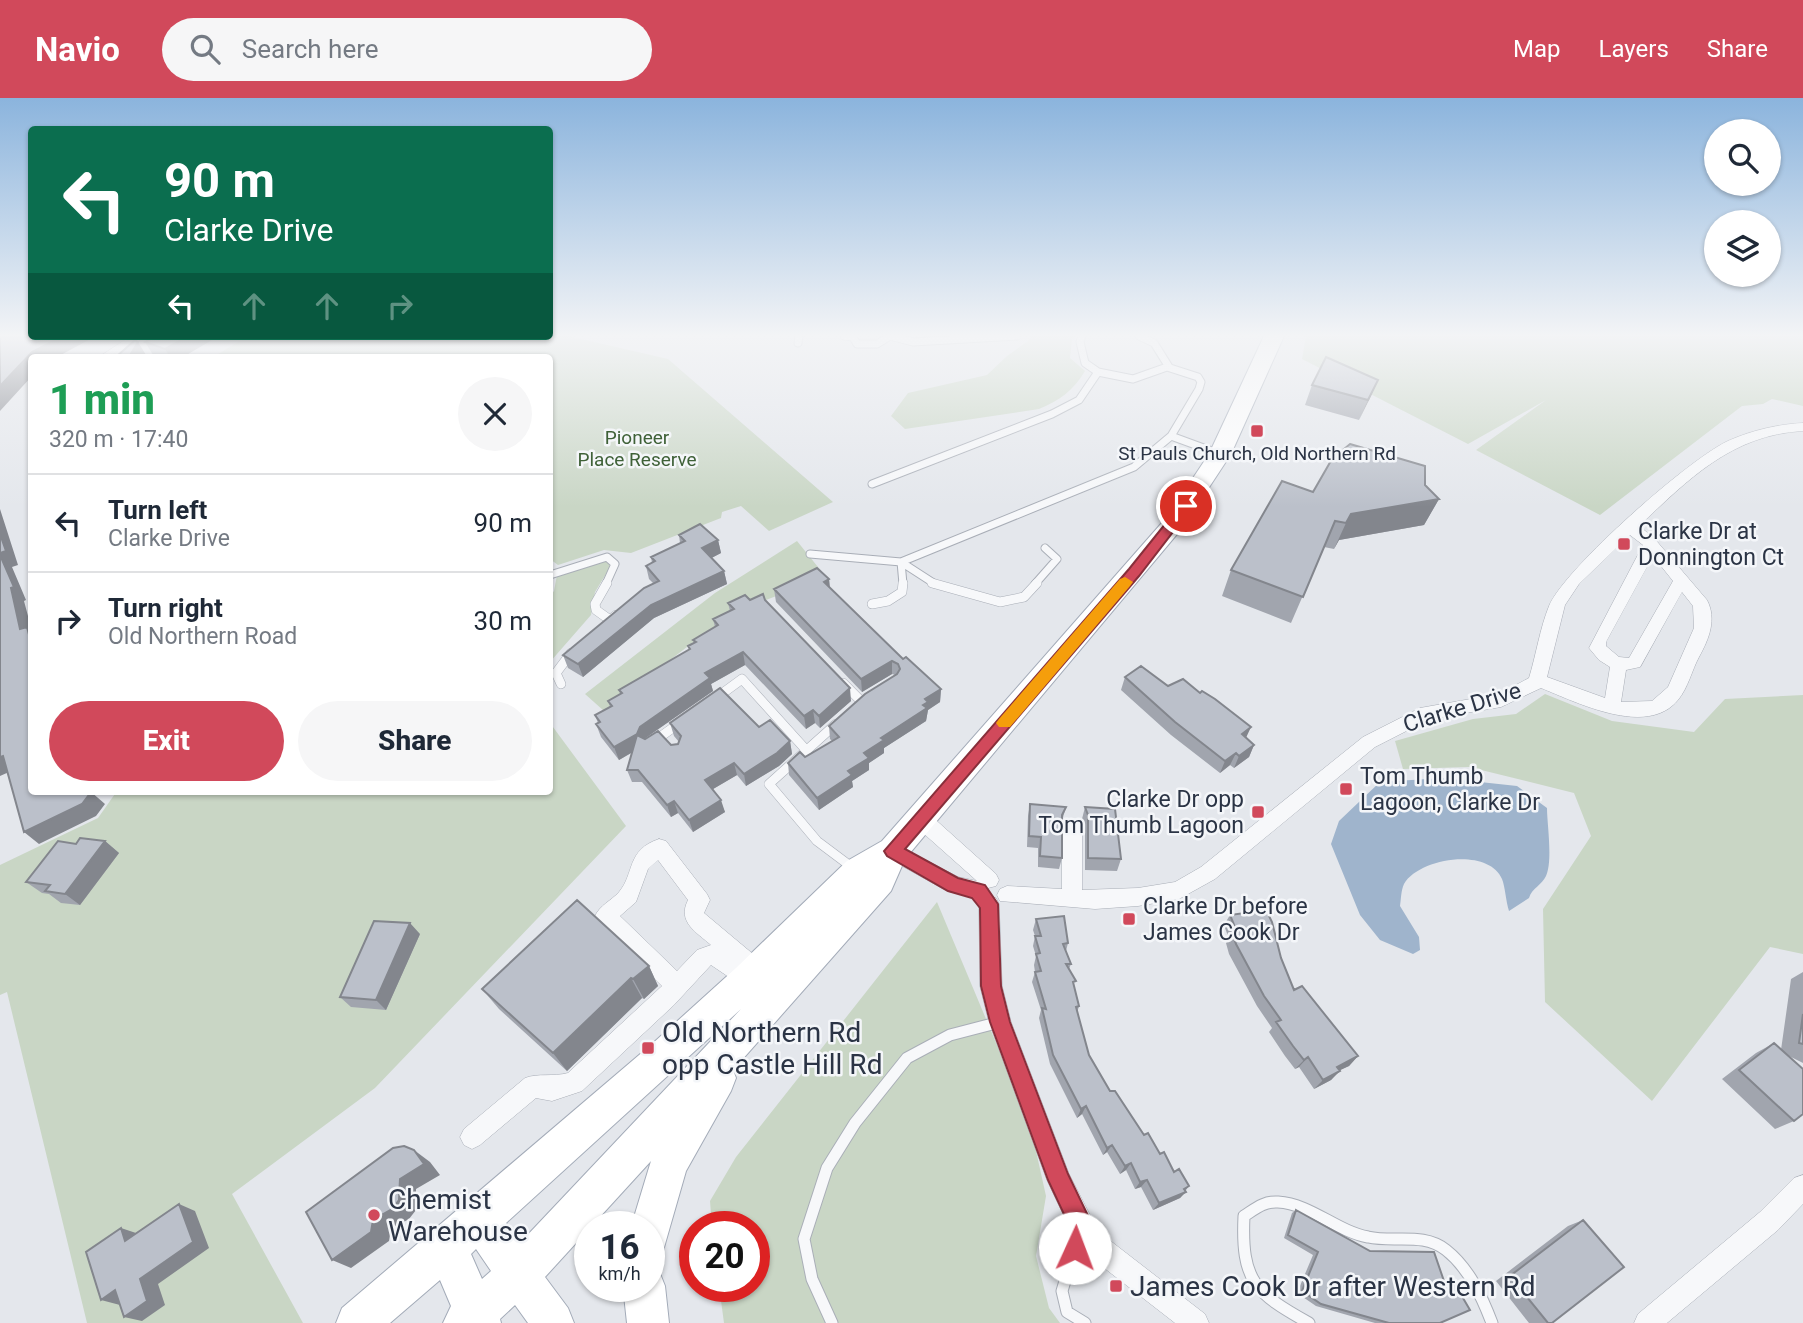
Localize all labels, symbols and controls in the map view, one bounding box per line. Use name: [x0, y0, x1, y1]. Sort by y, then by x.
search box: [162, 18, 652, 81]
text: Navio: [35, 30, 120, 69]
icon: search: [186, 30, 224, 68]
text: Search here: [242, 34, 379, 64]
text: Map: [1513, 35, 1561, 63]
text: Layers: [1599, 35, 1669, 63]
text: Share: [1707, 35, 1768, 63]
map controls: [1704, 119, 1781, 287]
button: search: [1704, 119, 1781, 196]
text: 90 m: [164, 152, 275, 209]
icon: left: [49, 154, 140, 245]
button: layers: [1704, 210, 1781, 287]
text: Clarke Drive: [164, 211, 334, 249]
icon: left: [162, 287, 200, 325]
icon: ahead: [235, 287, 273, 325]
icon: ahead: [308, 287, 346, 325]
icon: right: [381, 287, 419, 325]
text: 1 min: [49, 375, 155, 424]
button: close: [458, 377, 532, 451]
marker: St Pauls Church, Old Northern Rd: [1249, 423, 1265, 439]
text: 320 m · 17:40: [49, 426, 188, 453]
park label: Pioneer Place Reserve: [577, 426, 697, 471]
place label: St Pauls Church, Old Northern Rd: [1118, 442, 1396, 465]
pin: [1156, 476, 1216, 536]
icon: arrive: [1167, 487, 1205, 525]
text: Turn left: [108, 495, 207, 525]
icon: left: [49, 504, 87, 542]
text: 90 m: [474, 508, 532, 538]
place label: Clarke Dr at Donnington Ct: [1638, 518, 1784, 571]
text: Clarke Drive: [108, 525, 230, 552]
marker: Clarke Dr at Donnington Ct: [1616, 536, 1632, 552]
text: Turn right: [108, 593, 223, 623]
icon: right: [49, 602, 87, 640]
text: 30 m: [474, 606, 532, 636]
text: Old Northern Road: [108, 623, 297, 650]
street label: Clarke Drive: [1400, 677, 1524, 738]
button: Exit: [49, 701, 284, 781]
button: Share: [298, 701, 532, 781]
place label: Tom Thumb Lagoon, Clarke Dr: [1360, 763, 1540, 816]
marker: Tom Thumb Lagoon, Clarke Dr: [1338, 781, 1354, 797]
place label: Clarke Dr opp Tom Thumb Lagoon: [1038, 786, 1244, 839]
marker: Clarke Dr opp Tom Thumb Lagoon: [1250, 804, 1266, 820]
place label: Clarke Dr before James Cook Dr: [1143, 893, 1308, 946]
marker: Clarke Dr before James Cook Dr: [1121, 911, 1137, 927]
place label: Old Northern Rd opp Castle Hill Rd: [662, 1016, 882, 1081]
marker: Old Northern Rd opp Castle Hill Rd: [640, 1040, 656, 1056]
place label: Chemist Warehouse: [388, 1183, 528, 1248]
marker: Chemist Warehouse: [366, 1207, 382, 1223]
speed limit sign: 20: [679, 1211, 770, 1302]
position arrow: [1038, 1211, 1112, 1285]
text: 16: [599, 1227, 640, 1268]
text: km/h: [598, 1263, 641, 1284]
place label: James Cook Dr after Western Rd: [1130, 1270, 1536, 1303]
marker: James Cook Dr after Western Rd: [1108, 1278, 1124, 1294]

